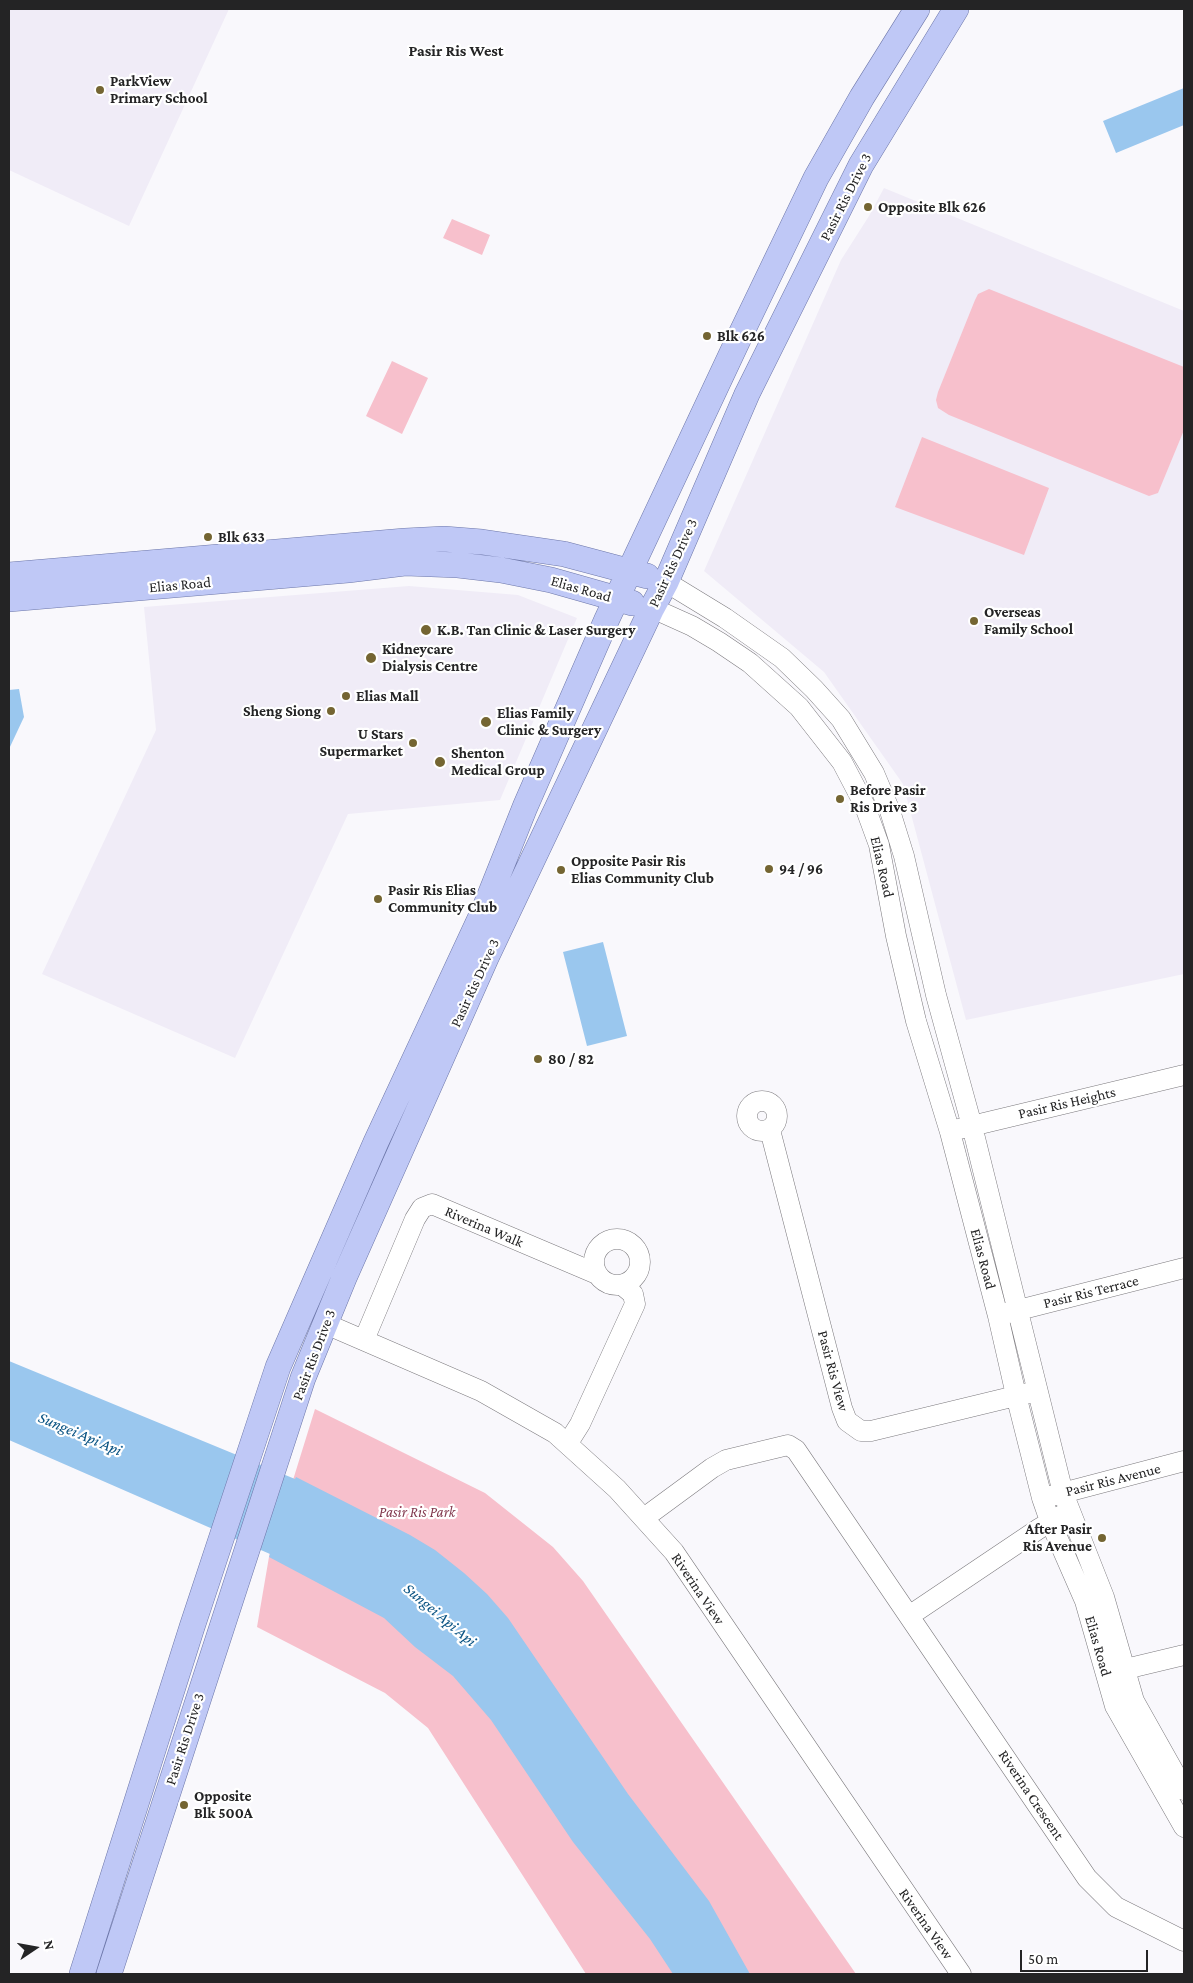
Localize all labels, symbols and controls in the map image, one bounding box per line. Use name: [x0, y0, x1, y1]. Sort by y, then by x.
district label: Pasir Ris West: [408, 41, 504, 61]
place label: ParkView Primary School: [110, 72, 208, 107]
marker: ParkView Primary School: [94, 84, 106, 96]
street label: Pasir Ris Drive 3: [816, 150, 876, 244]
place label: Opposite Blk 626: [878, 198, 986, 216]
marker: Opposite Blk 626: [862, 201, 874, 213]
place label: Blk 626: [717, 327, 765, 345]
marker: Blk 626: [701, 330, 713, 342]
street label: Pasir Ris Drive 3: [645, 516, 701, 610]
place label: Blk 633: [218, 528, 265, 546]
marker: Blk 633: [202, 531, 214, 543]
street label: Elias Road: [549, 572, 613, 606]
street label: Elias Road: [148, 573, 212, 597]
place label: Overseas Family School: [984, 603, 1073, 638]
marker: Overseas Family School: [968, 615, 980, 627]
place label: K.B. Tan Clinic & Laser Surgery: [437, 621, 635, 639]
marker: K.B. Tan Clinic & Laser Surgery: [419, 623, 433, 637]
place label: Kidneycare Dialysis Centre: [382, 640, 478, 675]
marker: Kidneycare Dialysis Centre: [364, 651, 378, 665]
place label: Elias Mall: [356, 687, 419, 705]
marker: Elias Mall: [340, 690, 352, 702]
place label: Sheng Siong: [243, 702, 321, 720]
place label: Elias Family Clinic & Surgery: [497, 704, 601, 739]
marker: Sheng Siong: [325, 705, 337, 717]
marker: Elias Family Clinic & Surgery: [479, 715, 493, 729]
place label: U Stars Supermarket: [320, 725, 403, 760]
marker: U Stars Supermarket: [407, 737, 419, 749]
place label: Shenton Medical Group: [451, 744, 545, 779]
marker: Shenton Medical Group: [433, 755, 447, 769]
place label: Before Pasir Ris Drive 3: [850, 781, 926, 816]
marker: Before Pasir Ris Drive 3: [834, 793, 846, 805]
street label: Elias Road: [866, 835, 898, 899]
place label: Opposite Pasir Ris Elias Community Club: [571, 852, 714, 887]
place label: 94 / 96: [779, 860, 823, 878]
marker: 94 / 96: [763, 863, 775, 875]
marker: Opposite Pasir Ris Elias Community Club: [555, 864, 567, 876]
place label: Pasir Ris Elias Community Club: [388, 881, 497, 916]
marker: Pasir Ris Elias Community Club: [372, 893, 384, 905]
street label: Pasir Ris Drive 3: [447, 936, 503, 1030]
place label: 80 / 82: [548, 1050, 594, 1068]
marker: 80 / 82: [532, 1053, 544, 1065]
street label: Pasir Ris Heights: [1016, 1083, 1118, 1123]
street label: Riverina Walk: [442, 1202, 526, 1252]
street label: Elias Road: [966, 1227, 1000, 1291]
street label: Pasir Ris Terrace: [1042, 1271, 1140, 1313]
street label: Pasir Ris Drive 3: [288, 1307, 340, 1403]
street label: Pasir Ris View: [814, 1329, 852, 1413]
water label: Sungei Api Api: [35, 1408, 125, 1460]
street label: Pasir Ris Avenue: [1064, 1459, 1162, 1501]
park label: Pasir Ris Park: [379, 1503, 455, 1521]
place label: After Pasir Ris Avenue: [1023, 1520, 1092, 1555]
marker: After Pasir Ris Avenue: [1096, 1532, 1108, 1544]
street label: Riverina View: [667, 1550, 729, 1628]
water label: Sungei Api Api: [400, 1579, 480, 1651]
street label: Elias Road: [1081, 1614, 1115, 1678]
street label: Pasir Ris Drive 3: [162, 1691, 208, 1787]
street label: Riverina Crescent: [994, 1747, 1068, 1843]
place label: Opposite Blk 500A: [194, 1787, 253, 1822]
marker: Opposite Blk 500A: [178, 1799, 190, 1811]
street label: Riverina View: [895, 1885, 957, 1963]
north arrow: [10, 1923, 60, 1973]
text: N: [41, 1939, 58, 1951]
scale bar: [1023, 1940, 1150, 1972]
text: 50 m: [1028, 1951, 1058, 1967]

